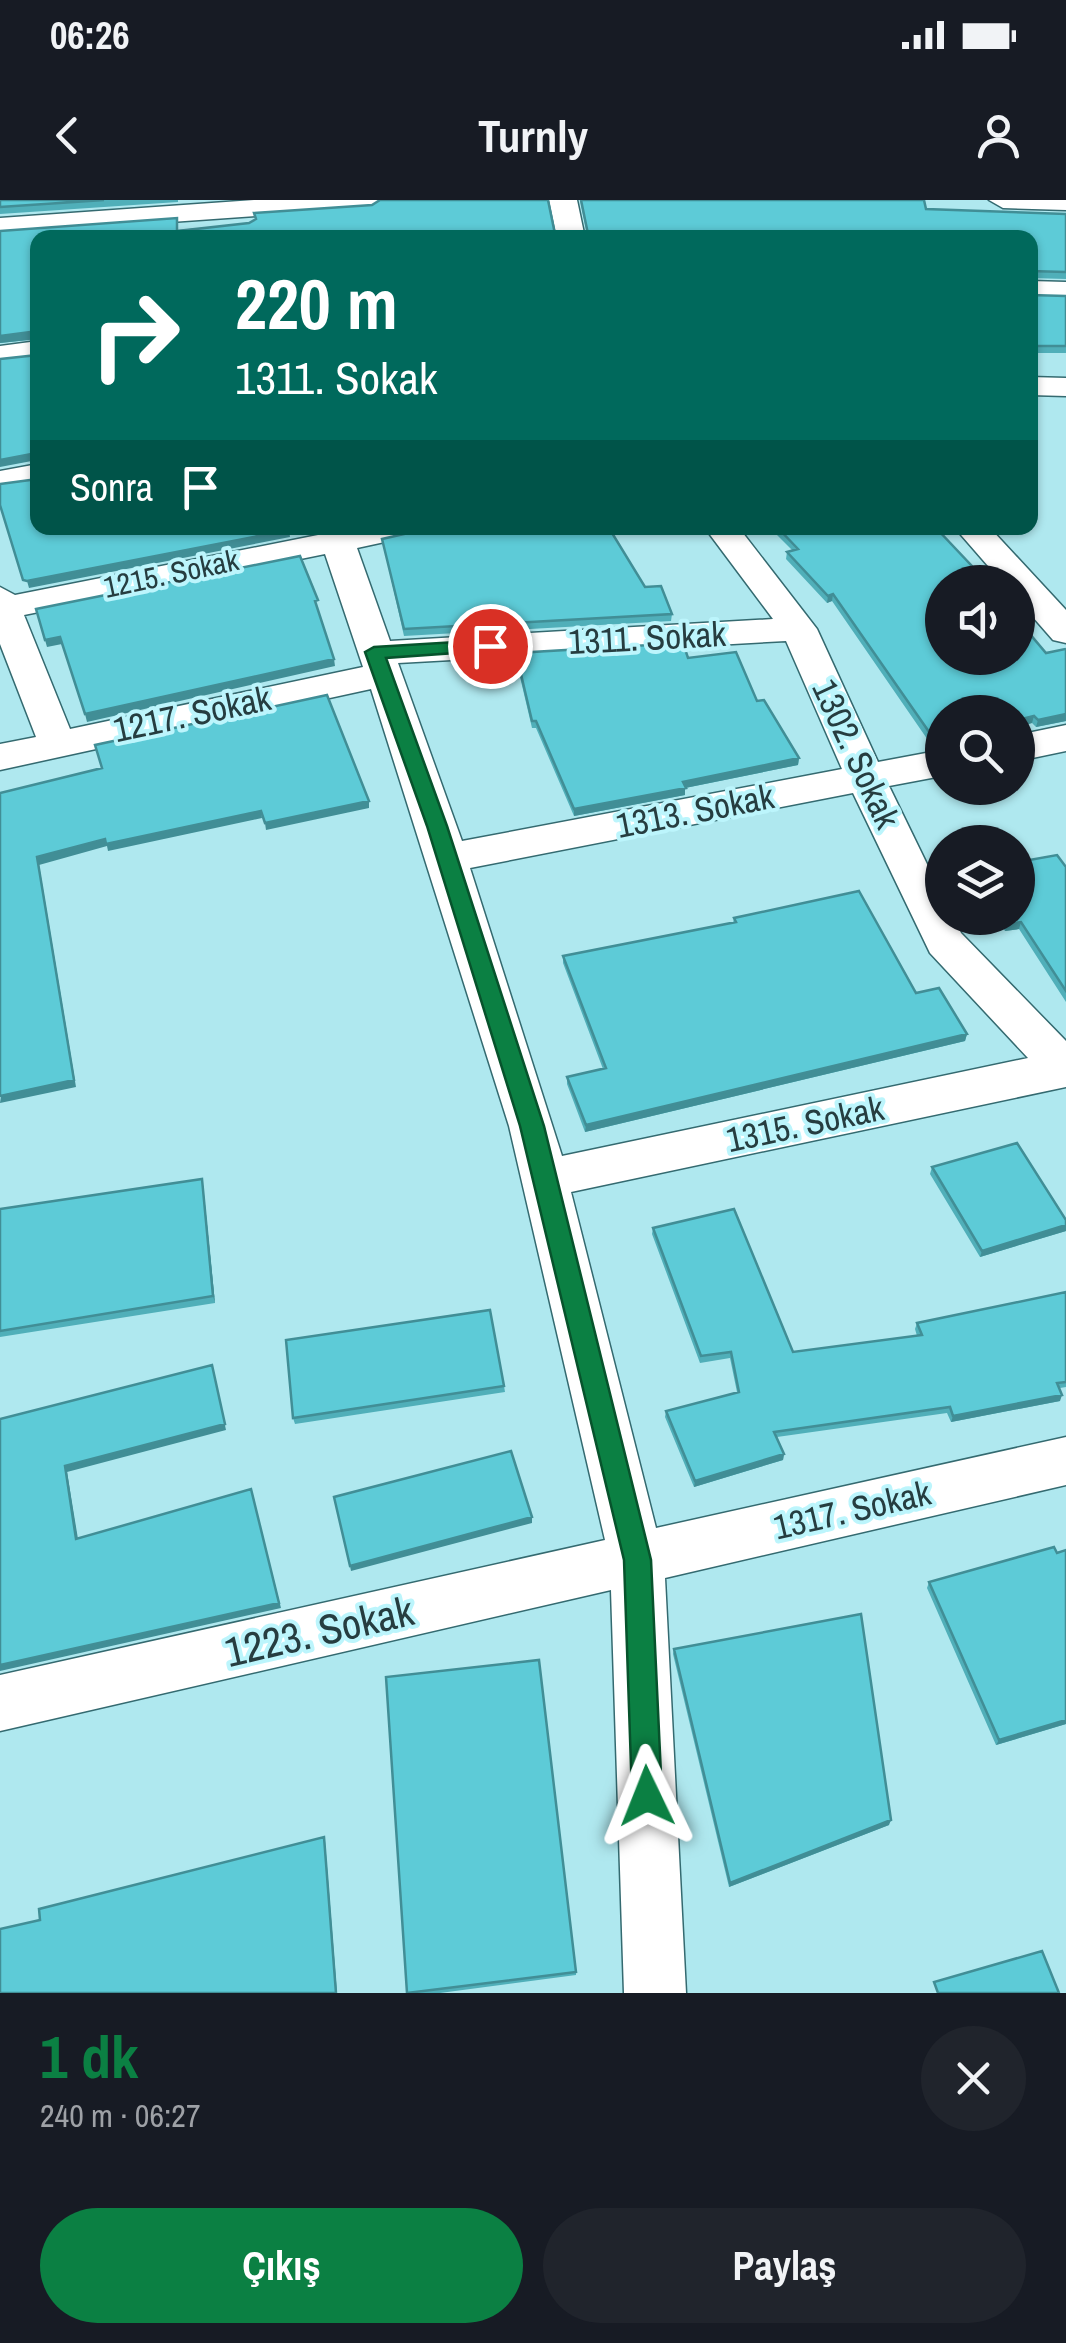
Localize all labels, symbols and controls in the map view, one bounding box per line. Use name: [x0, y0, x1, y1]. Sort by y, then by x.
text: 06:26: [50, 10, 130, 61]
text: Turnly: [478, 105, 588, 166]
icon: back: [40, 108, 95, 163]
icon: person: [971, 108, 1026, 163]
text: 220 m: [235, 257, 398, 351]
icon: right: [70, 270, 200, 400]
text: 1311. Sokak: [235, 347, 437, 408]
icon: arrive: [173, 460, 228, 515]
text: Sonra: [70, 462, 153, 513]
street label: 1215. Sokak: [100, 539, 243, 607]
map controls: [925, 565, 1035, 935]
button: sound: [925, 565, 1035, 675]
pin: [448, 604, 533, 689]
street label: 1311. Sokak: [567, 610, 727, 665]
icon: arrive: [463, 619, 518, 674]
street label: 1302. Sokak: [801, 672, 912, 837]
street label: 1217. Sokak: [109, 674, 275, 753]
button: search: [925, 695, 1035, 805]
street label: 1313. Sokak: [612, 772, 778, 849]
button: layers: [925, 825, 1035, 935]
street label: 1315. Sokak: [722, 1084, 888, 1163]
street label: 1317. Sokak: [769, 1469, 936, 1550]
street label: 1223. Sokak: [219, 1582, 419, 1680]
position arrow: [595, 1744, 699, 1848]
text: 1 dk: [40, 2016, 138, 2097]
button: close: [921, 2026, 1026, 2131]
text: 240 m · 06:27: [40, 2094, 200, 2137]
button: Çıkış: [40, 2208, 523, 2323]
button: Paylaş: [543, 2208, 1026, 2323]

